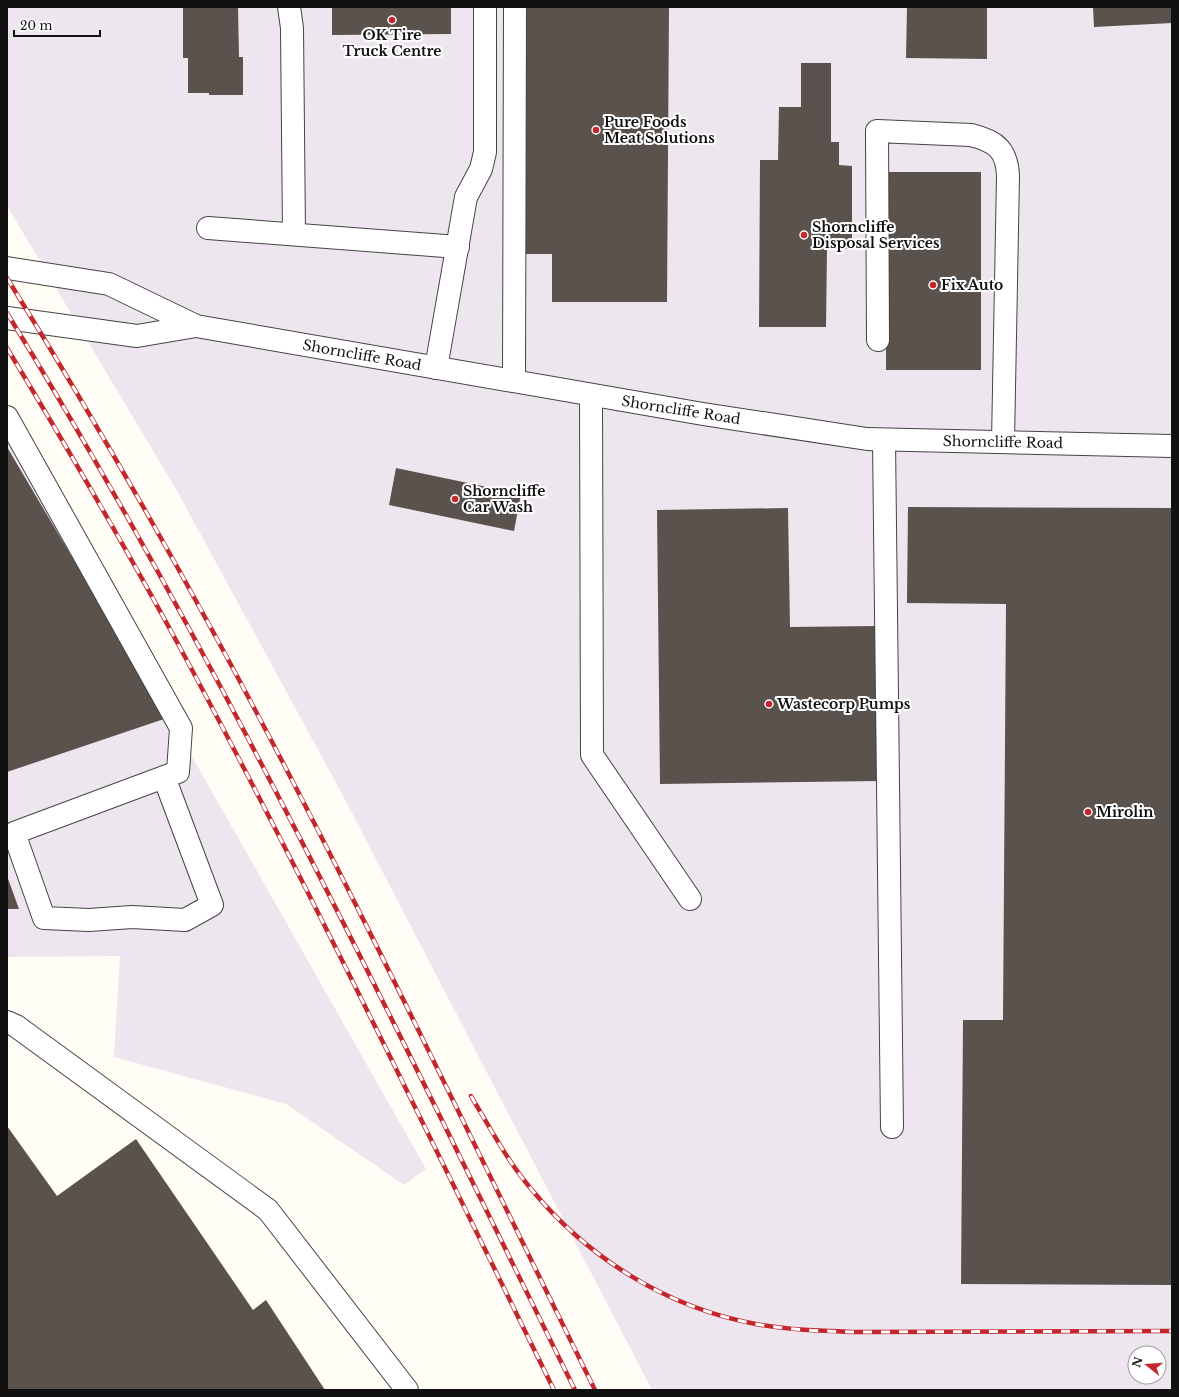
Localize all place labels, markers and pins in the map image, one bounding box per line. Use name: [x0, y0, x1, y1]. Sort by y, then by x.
marker: OK Tire Truck Centre: [387, 15, 397, 25]
place label: OK Tire Truck Centre: [342, 26, 442, 60]
place label: Pure Foods Meat Solutions: [604, 113, 715, 147]
marker: Pure Foods Meat Solutions: [591, 125, 601, 135]
place label: Shorncliffe Disposal Services: [812, 218, 940, 252]
marker: Shorncliffe Disposal Services: [799, 230, 809, 240]
place label: Fix Auto: [941, 276, 1003, 294]
marker: Fix Auto: [928, 280, 938, 290]
place label: Shorncliffe Car Wash: [463, 482, 545, 516]
marker: Shorncliffe Car Wash: [450, 494, 460, 504]
place label: Wastecorp Pumps: [776, 695, 911, 713]
marker: Wastecorp Pumps: [764, 699, 774, 709]
place label: Mirolin: [1096, 803, 1153, 821]
marker: Mirolin: [1083, 807, 1093, 817]

